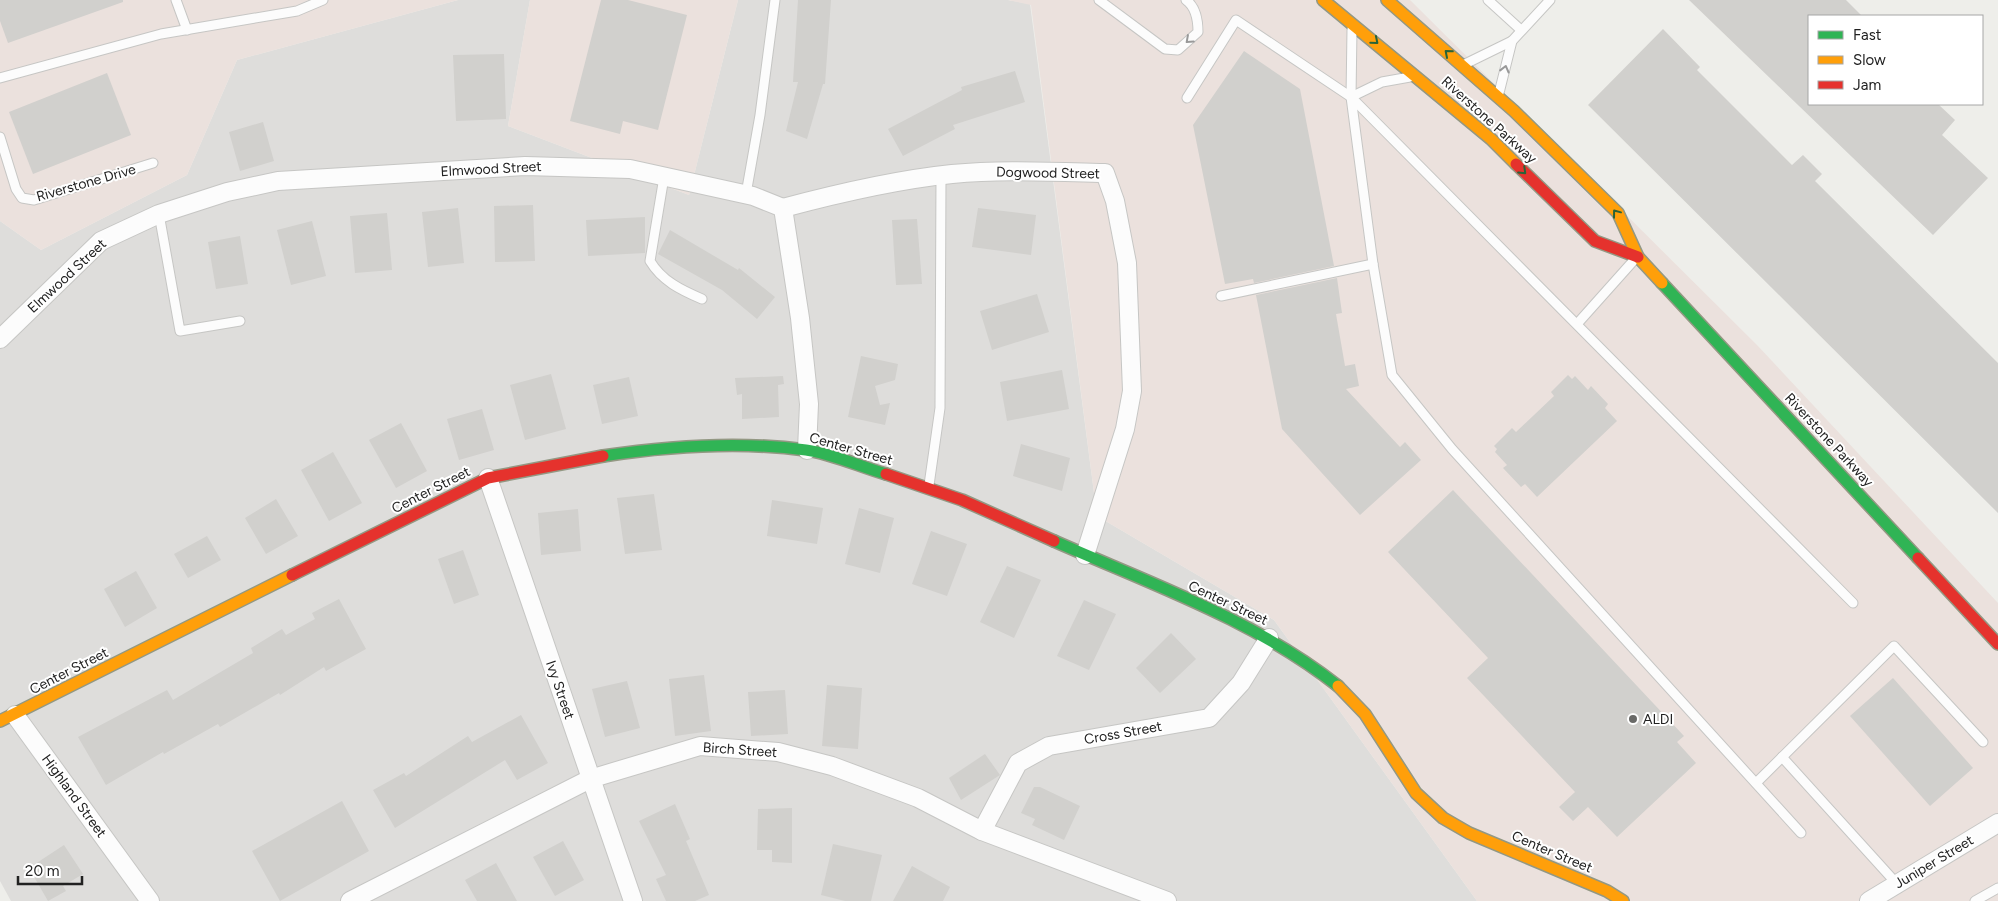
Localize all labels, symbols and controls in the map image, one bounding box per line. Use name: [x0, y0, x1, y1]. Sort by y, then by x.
legend: [1808, 15, 1983, 105]
text: Fast: [1853, 26, 1882, 44]
one-way arrow: [1185, 34, 1194, 43]
one-way arrow: [1369, 35, 1378, 43]
one-way arrow: [1445, 50, 1454, 59]
text: Slow: [1853, 51, 1886, 69]
one-way arrow: [1499, 65, 1510, 74]
street label: Riverstone Parkway: [1438, 73, 1541, 168]
text: Jam: [1853, 76, 1881, 94]
street label: Elmwood Street: [440, 158, 542, 180]
street label: Riverstone Drive: [34, 161, 138, 205]
street label: Dogwood Street: [996, 164, 1100, 182]
one-way arrow: [1518, 165, 1527, 174]
one-way arrow: [1613, 209, 1622, 219]
street label: Elmwood Street: [24, 235, 110, 317]
street label: Riverstone Parkway: [1781, 390, 1877, 491]
street label: Center Street: [807, 429, 895, 469]
street label: Center Street: [389, 463, 473, 517]
street label: Center Street: [1186, 577, 1270, 629]
street label: Center Street: [27, 644, 111, 698]
street label: Ivy Street: [542, 658, 578, 722]
place label: ALDI: [1643, 711, 1673, 728]
marker: ALDI: [1627, 713, 1639, 725]
street label: Cross Street: [1083, 718, 1163, 748]
street label: Birch Street: [702, 739, 778, 761]
street label: Highland Street: [38, 751, 110, 841]
street label: Center Street: [1509, 827, 1595, 877]
street label: Juniper Street: [1891, 832, 1977, 892]
scale bar: [18, 854, 81, 886]
text: 20 m: [25, 862, 59, 880]

